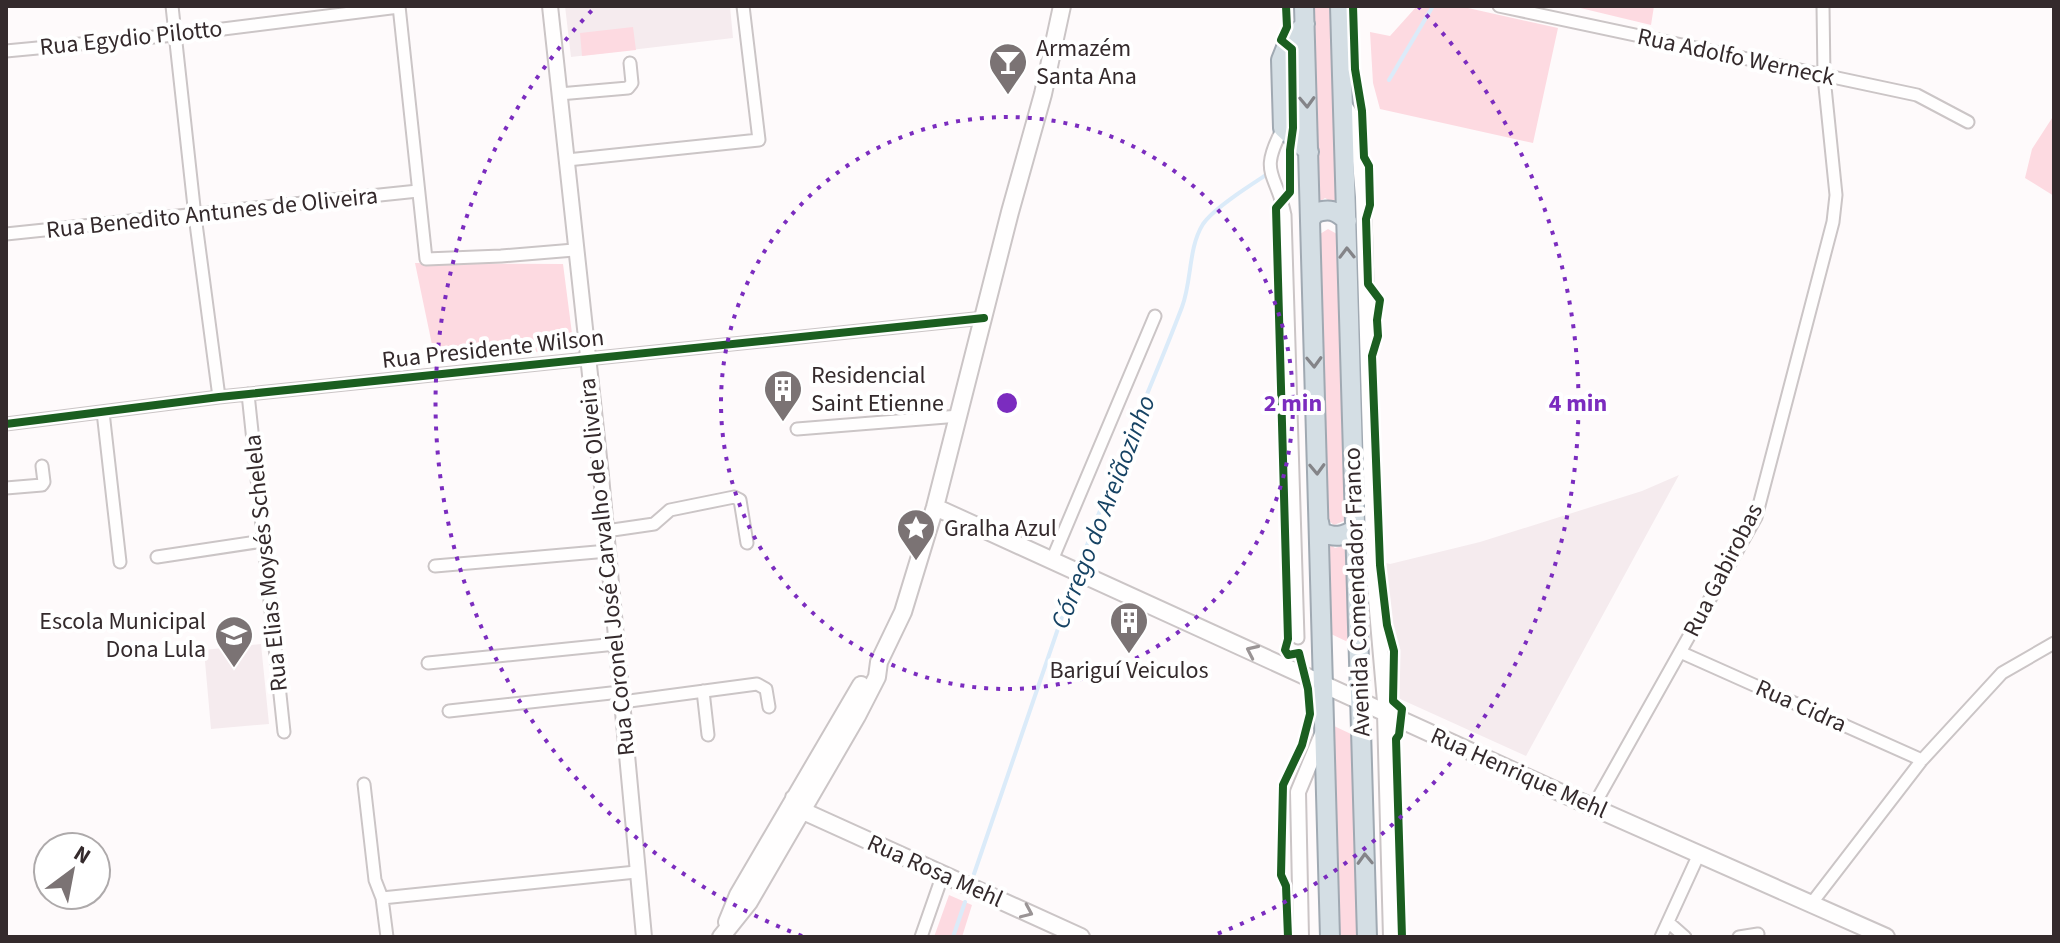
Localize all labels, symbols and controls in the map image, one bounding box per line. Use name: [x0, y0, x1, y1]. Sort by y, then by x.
street label: Rua Egydio Pilotto: [38, 11, 224, 65]
street label: Rua Adolfo Werneck: [1634, 19, 1838, 95]
place label: Armazém Santa Ana: [1036, 31, 1137, 94]
bar icon: Armazém Santa Ana: [987, 41, 1029, 96]
one-way arrow: [1298, 96, 1316, 109]
street label: Rua Benedito Antunes de Oliveira: [44, 178, 380, 248]
one-way arrow: [1339, 246, 1356, 259]
street label: Rua Presidente Wilson: [380, 320, 606, 378]
one-way arrow: [1306, 356, 1323, 369]
place label: Residencial Saint Etienne: [811, 358, 944, 421]
building icon: Residencial Saint Etienne: [762, 368, 804, 423]
street label: Rua Coronel José Carvalho de Oliveira: [570, 376, 644, 758]
text: 2 min: [1264, 386, 1322, 421]
text: 4 min: [1549, 386, 1607, 421]
centre of rings: [993, 389, 1021, 417]
water label: Córrego do Areiãozinho: [1041, 390, 1165, 634]
street label: Rua Elias Moysés Schelela: [235, 433, 297, 693]
street label: Avenida Comendador Franco: [1334, 447, 1380, 737]
one-way arrow: [1309, 463, 1326, 476]
street label: Rua Gabirobas: [1674, 497, 1772, 643]
place icon: Gralha Azul: [895, 507, 937, 562]
place label: Gralha Azul: [944, 511, 1057, 546]
building icon: Bariguí Veiculos: [1108, 600, 1150, 655]
place label: Escola Municipal Dona Lula: [39, 604, 206, 667]
school or university icon: Escola Municipal Dona Lula: [213, 614, 255, 669]
one-way arrow: [1246, 645, 1260, 661]
place label: Bariguí Veiculos: [1049, 653, 1209, 688]
street label: Rua Cidra: [1750, 670, 1852, 742]
street label: Rua Henrique Mehl: [1425, 718, 1613, 828]
street label: Rua Rosa Mehl: [861, 825, 1009, 917]
north arrow: [32, 831, 112, 911]
text: N: [67, 837, 97, 872]
one-way arrow: [1357, 852, 1374, 865]
one-way arrow: [1018, 903, 1033, 919]

